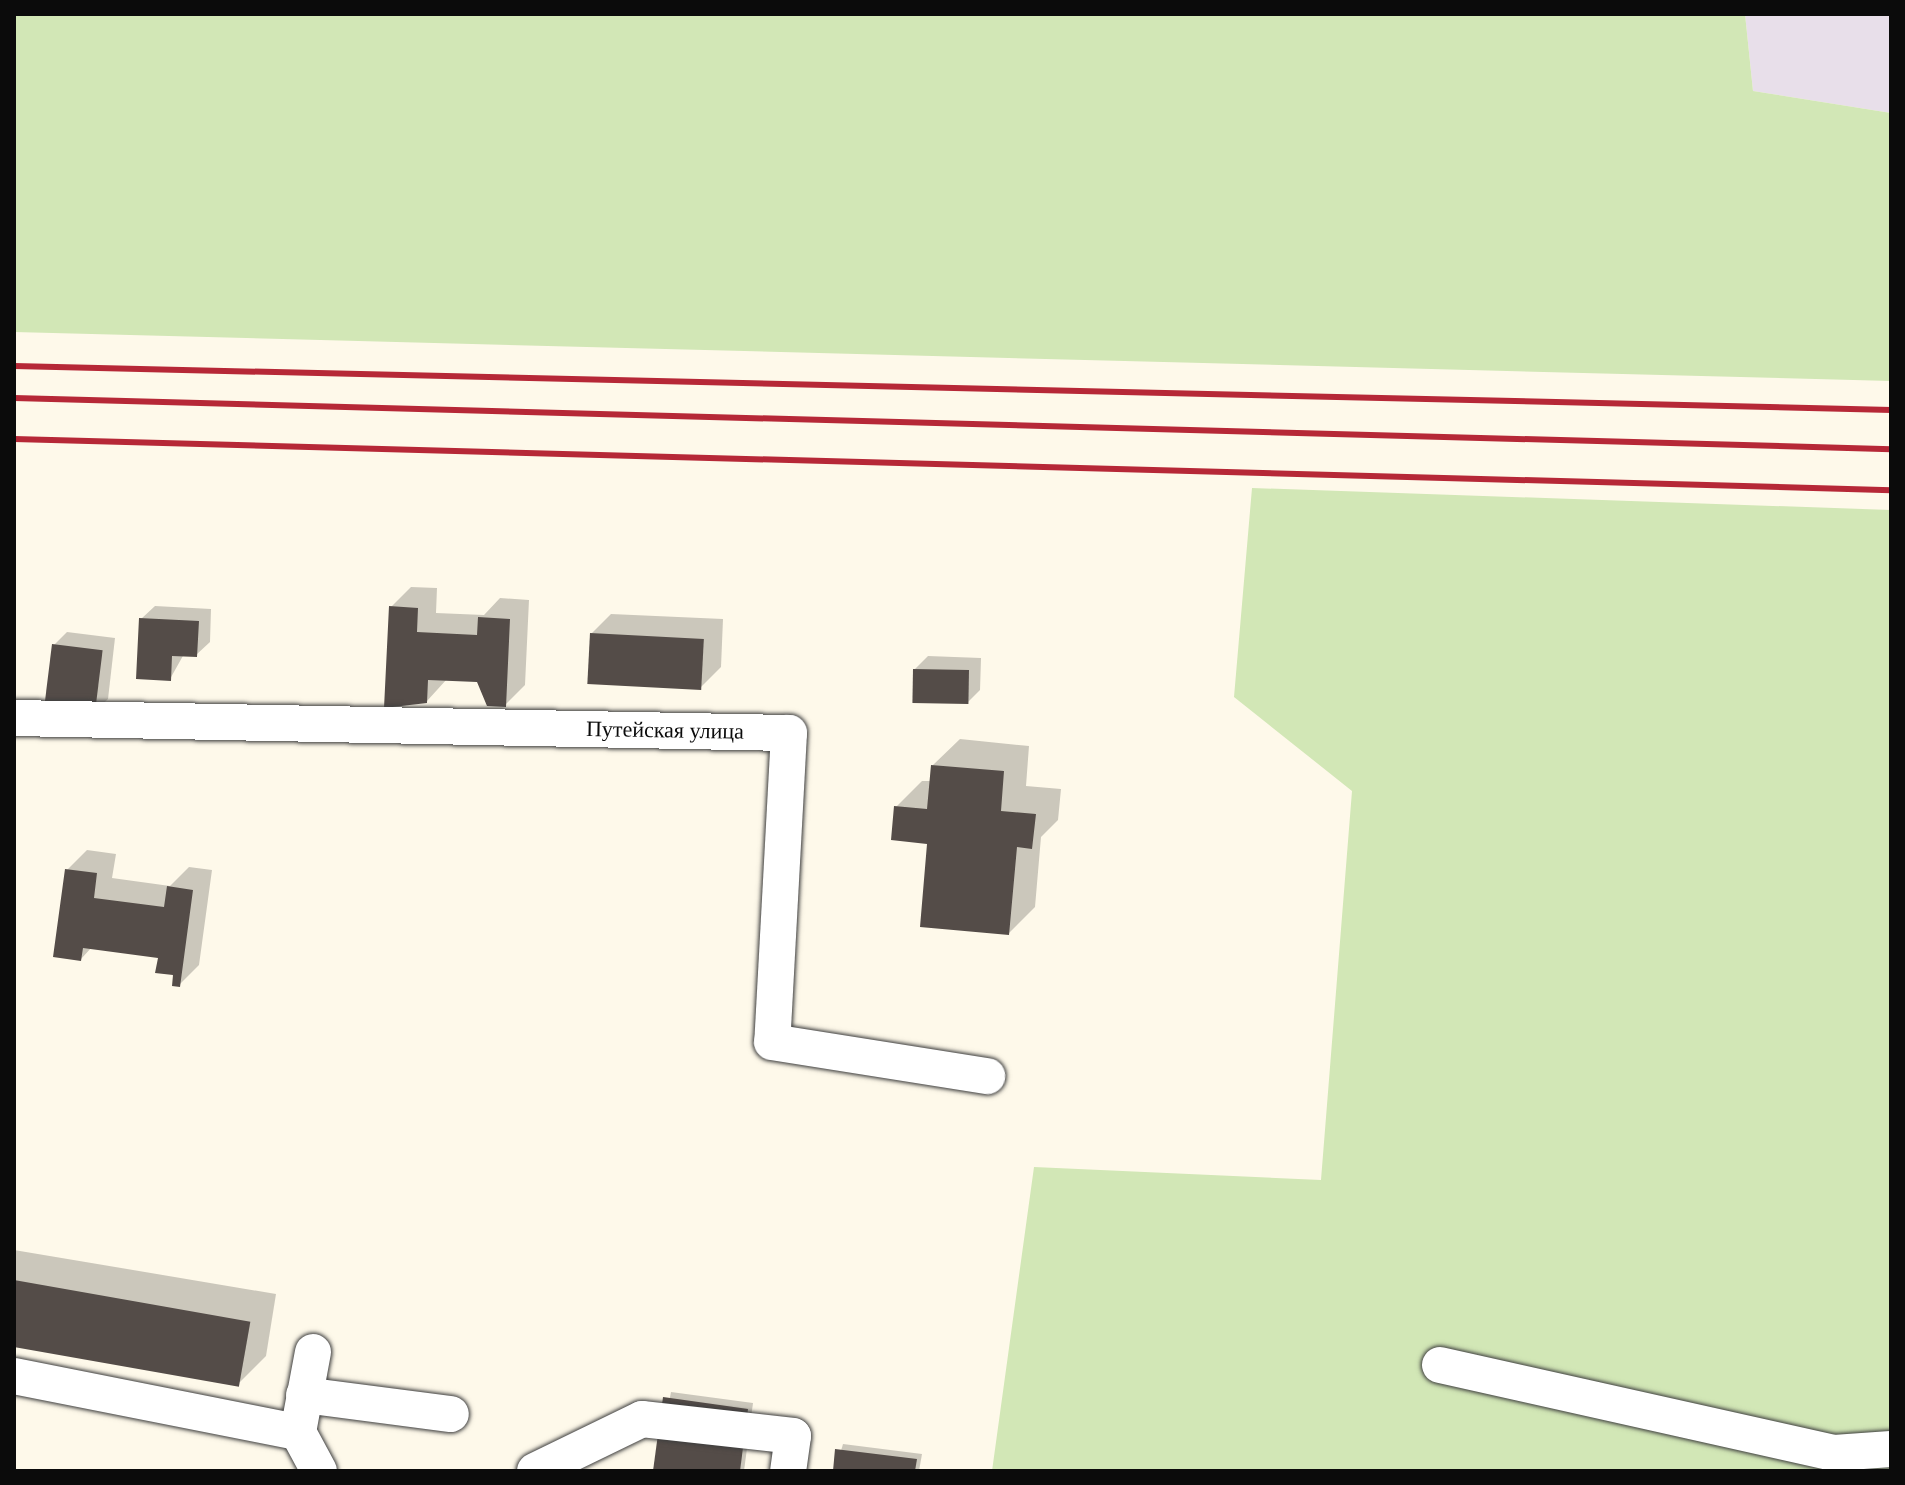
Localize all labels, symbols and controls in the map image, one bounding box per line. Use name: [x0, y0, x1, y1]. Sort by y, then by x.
street label: Путейская улица: [586, 715, 744, 745]

